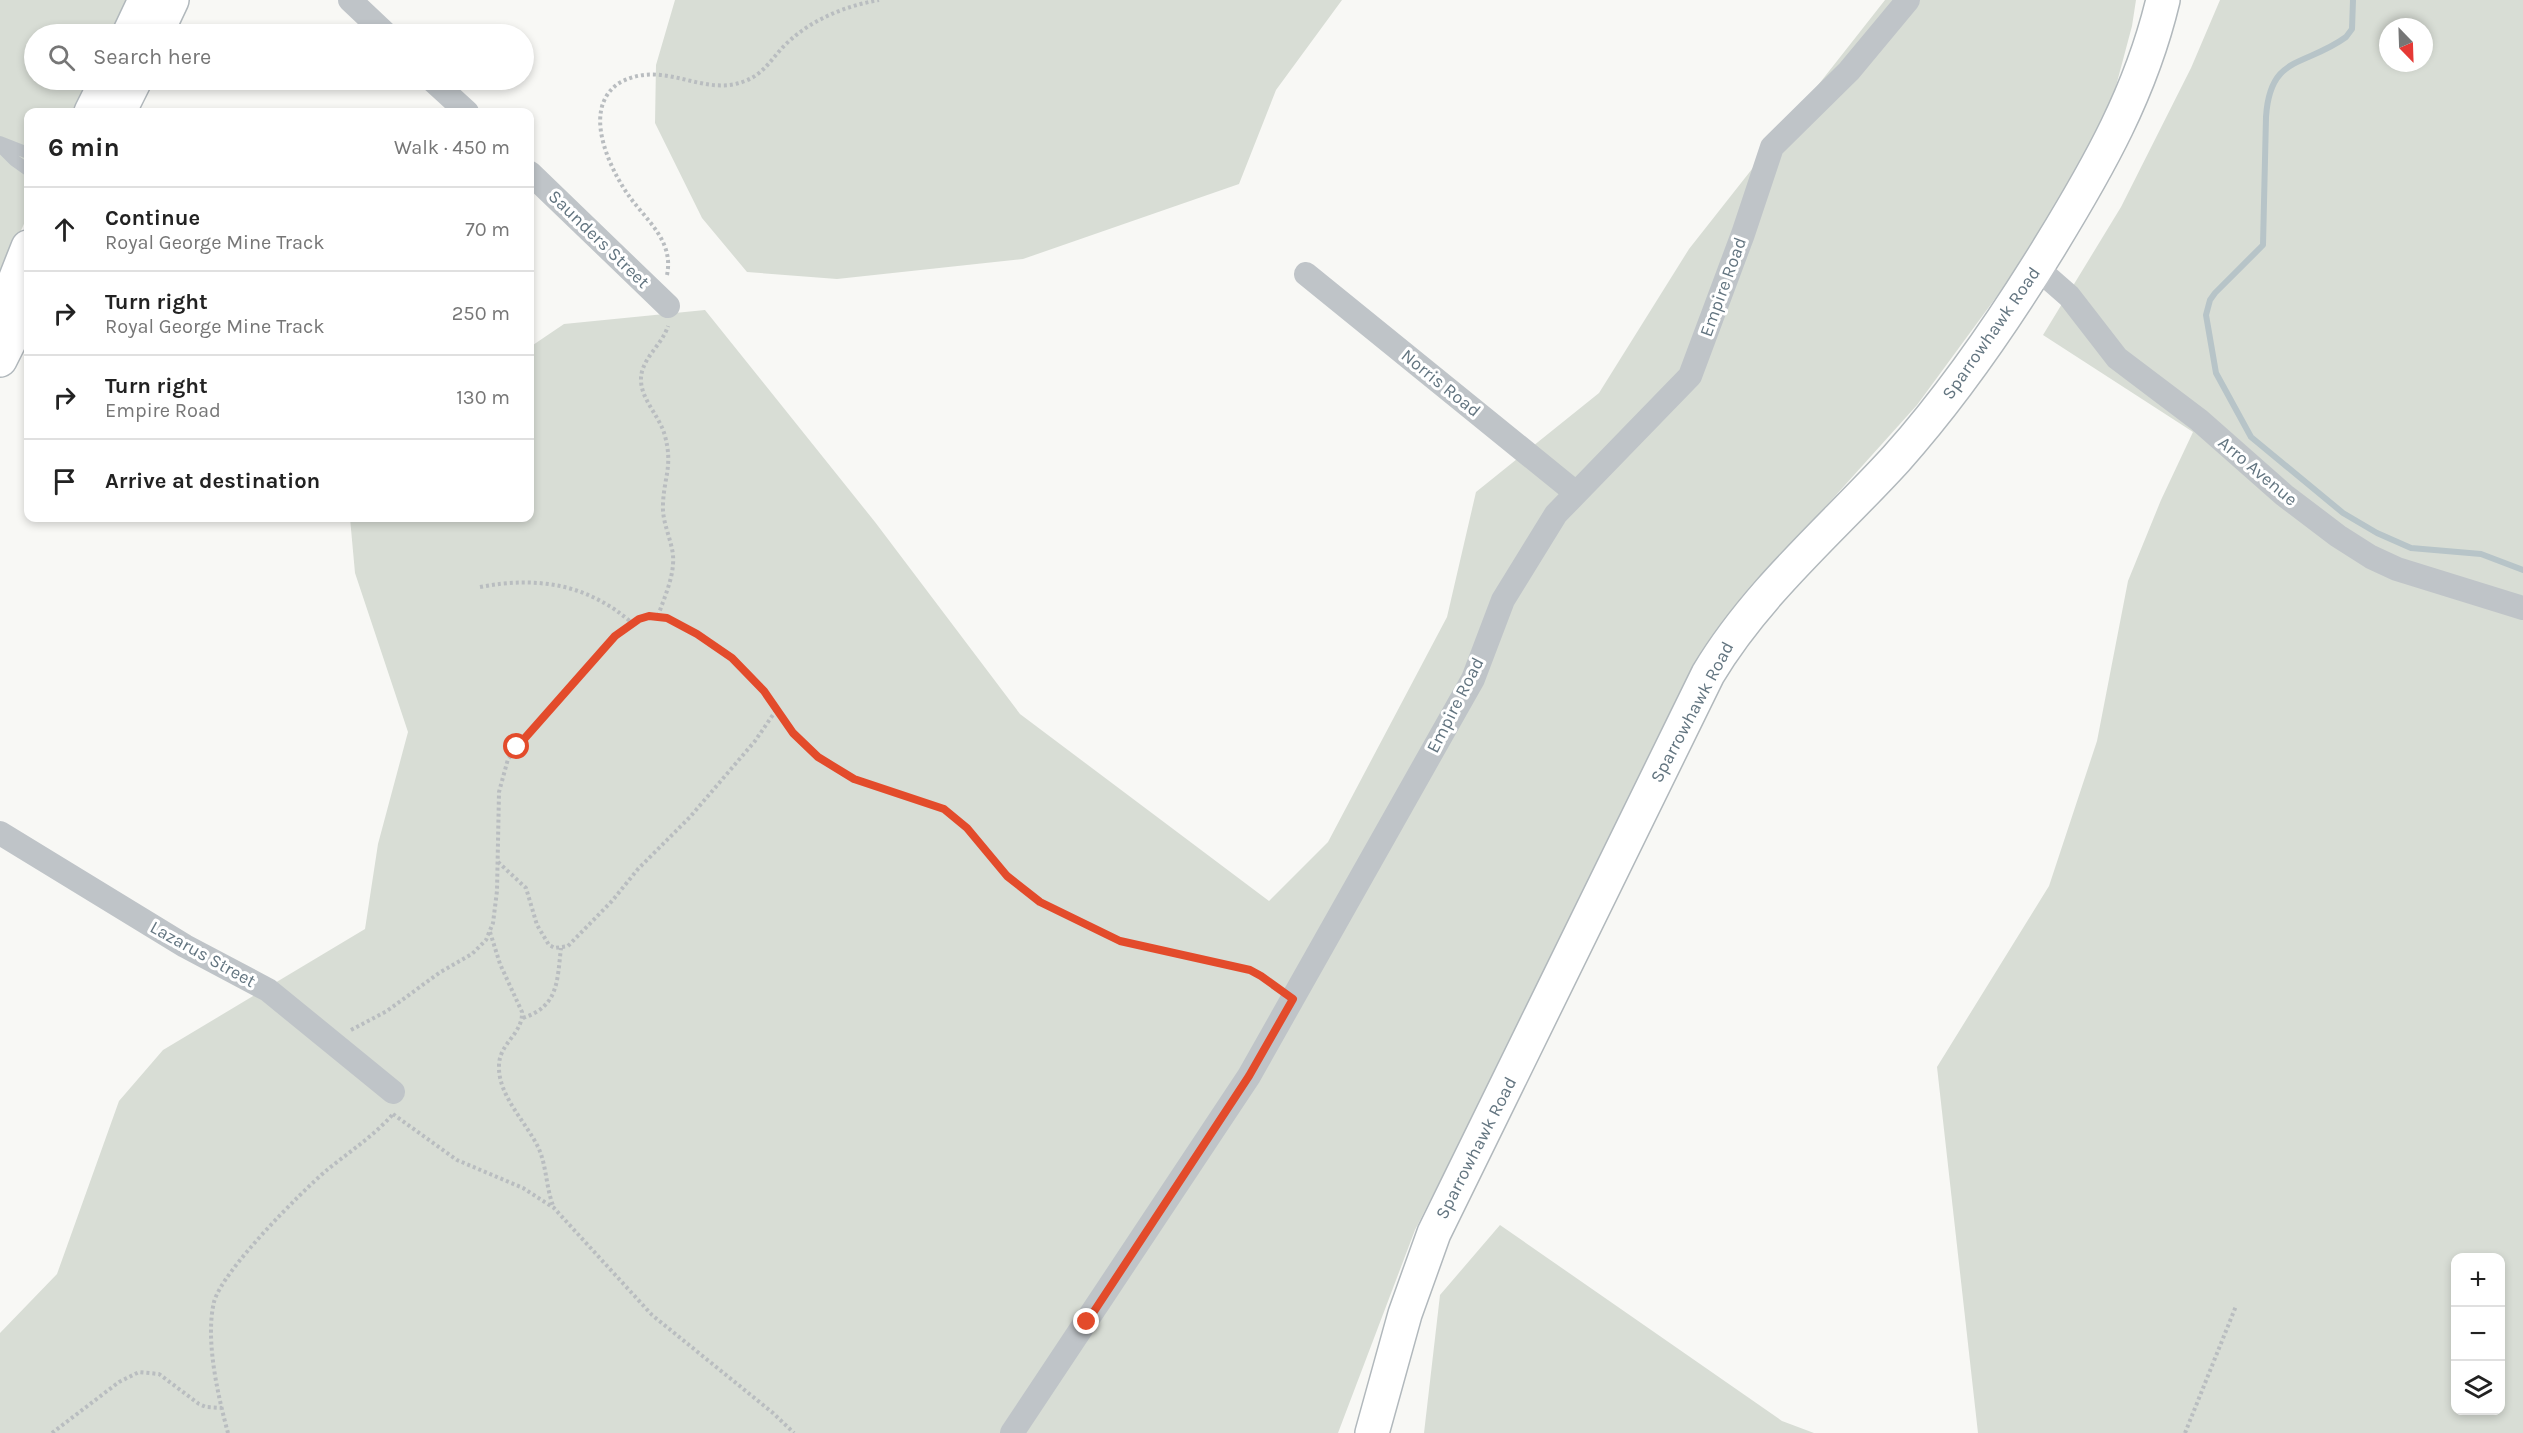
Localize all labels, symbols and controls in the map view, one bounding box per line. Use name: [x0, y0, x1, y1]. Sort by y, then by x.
north arrow: [2379, 18, 2433, 72]
search box: [24, 24, 534, 90]
icon: search: [45, 41, 78, 74]
text: Search here: [93, 44, 211, 70]
text: 6 min: [48, 132, 120, 163]
text: Walk · 450 m: [394, 136, 510, 159]
street label: Saunders Street: [544, 185, 654, 293]
text: Continue: [105, 205, 200, 231]
icon: ahead: [48, 213, 81, 246]
text: 70 m: [465, 218, 510, 241]
text: Royal George Mine Track: [105, 231, 325, 254]
street label: Empire Road: [1695, 234, 1751, 340]
street label: Sparrowhawk Road: [1937, 262, 2045, 404]
text: Turn right: [105, 289, 208, 315]
icon: right: [48, 297, 81, 330]
text: 250 m: [452, 302, 510, 325]
text: Royal George Mine Track: [105, 315, 325, 338]
street label: Norris Road: [1397, 344, 1485, 422]
text: Turn right: [105, 373, 208, 399]
icon: right: [48, 381, 81, 414]
text: 130 m: [456, 386, 510, 409]
text: Empire Road: [105, 399, 221, 422]
street label: Arro Avenue: [2214, 431, 2302, 511]
icon: arrive: [48, 465, 81, 498]
text: Arrive at destination: [105, 468, 320, 494]
street label: Sparrowhawk Road: [1645, 638, 1739, 786]
street label: Empire Road: [1422, 654, 1488, 756]
route start: [503, 733, 529, 759]
street label: Lazarus Street: [146, 916, 260, 992]
street label: Sparrowhawk Road: [1431, 1073, 1521, 1223]
map controls: [2451, 1253, 2505, 1415]
button: +: [2451, 1253, 2505, 1307]
button: −: [2451, 1307, 2505, 1361]
route end: [1073, 1308, 1099, 1334]
button: layers: [2451, 1361, 2505, 1415]

